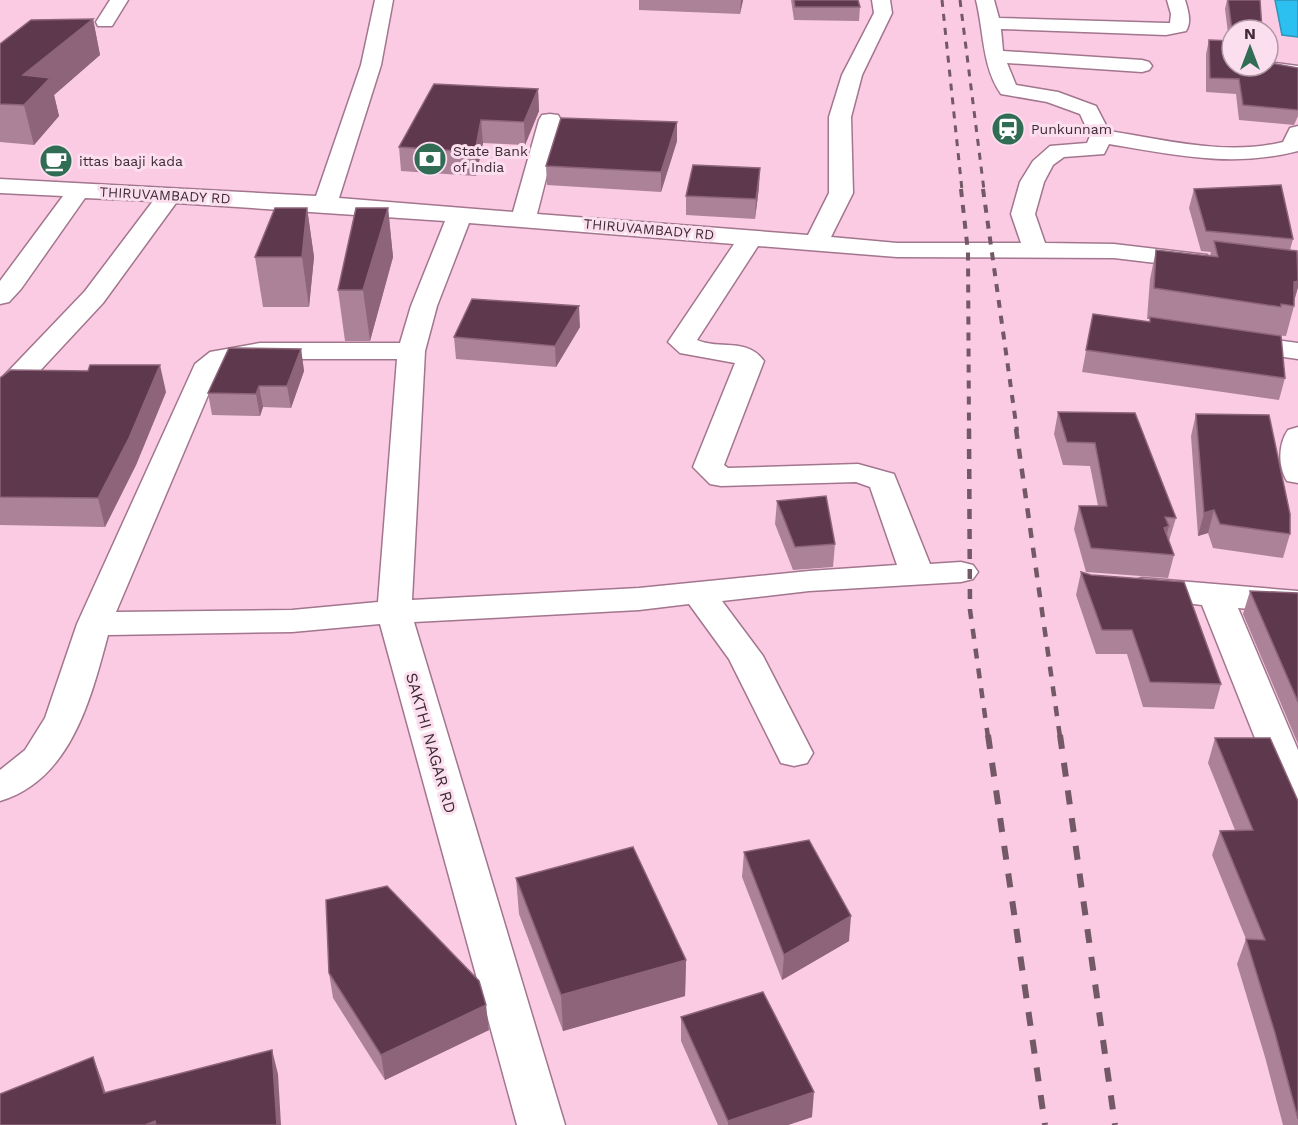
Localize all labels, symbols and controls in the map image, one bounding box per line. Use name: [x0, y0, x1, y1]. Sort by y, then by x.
north arrow: [1220, 18, 1280, 78]
text: N: [1244, 24, 1256, 43]
station icon: Punkunnam: [990, 111, 1026, 147]
place label: Punkunnam: [1031, 121, 1112, 137]
bank icon: State Bank of India: [412, 141, 448, 177]
cafe icon: ittas baaji kada: [38, 143, 74, 179]
place label: State Bank of India: [453, 143, 528, 175]
place label: ittas baaji kada: [79, 153, 183, 169]
street label: THIRUVAMBADY RD: [99, 184, 231, 206]
street label: THIRUVAMBADY RD: [583, 215, 715, 243]
street label: SAKTHI NAGAR RD: [402, 671, 460, 815]

